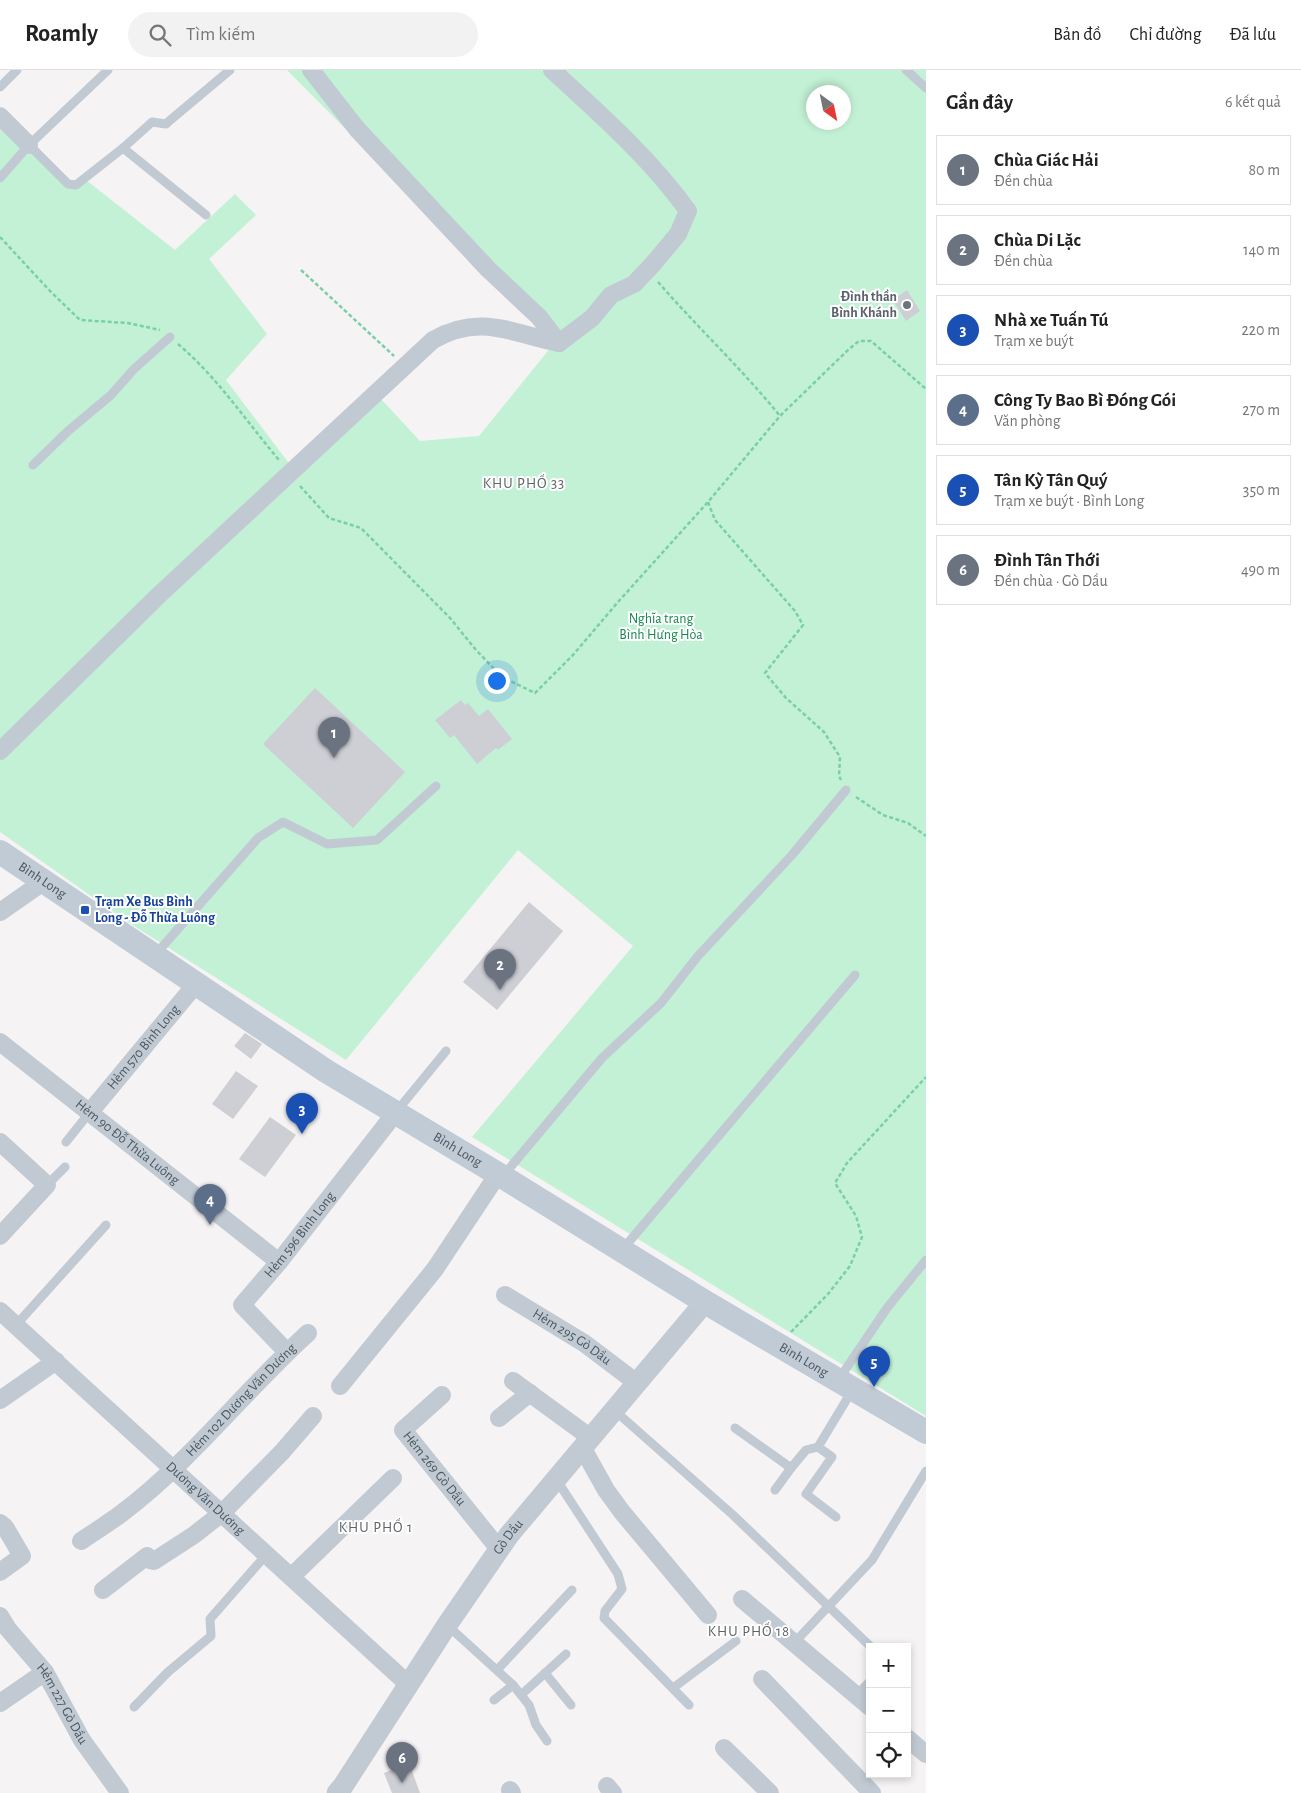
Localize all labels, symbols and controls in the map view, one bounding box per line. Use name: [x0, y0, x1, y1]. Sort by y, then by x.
search box: [128, 12, 478, 57]
icon: search: [146, 21, 174, 49]
text: Roamly: [25, 22, 98, 46]
text: Tìm kiếm: [186, 25, 256, 44]
text: Bản đồ: [1053, 26, 1101, 44]
text: Chỉ đường: [1129, 26, 1201, 44]
text: Đã lưu: [1229, 26, 1276, 44]
north arrow: [806, 85, 851, 130]
text: Gần đây: [946, 92, 1013, 113]
text: 6 kết quả: [1225, 94, 1281, 110]
text: Chùa Giác Hải: [994, 151, 1099, 170]
text: 1: [960, 162, 966, 178]
text: 80 m: [1249, 162, 1280, 178]
text: Đền chùa: [994, 173, 1053, 189]
text: Chùa Di Lặc: [994, 231, 1081, 250]
text: 2: [959, 242, 967, 258]
text: 140 m: [1243, 242, 1280, 258]
text: Đền chùa: [994, 253, 1053, 269]
place label: Đình thần Bình Khánh: [831, 289, 897, 320]
marker: Đình thần Bình Khánh: [901, 299, 913, 311]
text: Nhà xe Tuấn Tú: [994, 311, 1108, 330]
text: 3: [960, 322, 966, 338]
text: 220 m: [1242, 322, 1280, 338]
text: Trạm xe buýt: [994, 333, 1074, 349]
text: Công Ty Bao Bì Đóng Gói: [994, 391, 1176, 410]
text: 4: [959, 402, 967, 418]
text: 270 m: [1242, 402, 1280, 418]
text: Văn phòng: [994, 413, 1061, 429]
text: Tân Kỳ Tân Quý: [994, 471, 1107, 490]
district label: KHU PHỐ 33: [483, 473, 565, 491]
text: 5: [960, 482, 966, 498]
text: 350 m: [1243, 482, 1280, 498]
text: Trạm xe buýt · Bình Long: [994, 493, 1144, 509]
text: Đình Tân Thới: [994, 551, 1100, 570]
text: 6: [959, 562, 967, 578]
text: 490 m: [1241, 562, 1280, 578]
text: Đền chùa · Gò Dầu: [994, 573, 1108, 589]
park label: Nghĩa trang Bình Hưng Hòa: [619, 612, 703, 642]
your location: [484, 668, 510, 694]
pin: 1: [318, 717, 350, 758]
street label: Bình Long: [16, 860, 69, 901]
place label: Trạm Xe Bus Bình Long - Đỗ Thừa Luông: [95, 895, 216, 925]
marker: Trạm Xe Bus Bình Long - Đỗ Thừa Luông: [79, 904, 91, 916]
pin: 2: [484, 949, 516, 990]
street label: Hẻm 570 Bình Long: [105, 1002, 183, 1092]
pin: 3: [286, 1093, 318, 1134]
street label: Hẻm 90 Đỗ Thừa Luông: [73, 1097, 182, 1188]
street label: Bình Long: [431, 1130, 484, 1170]
pin: 4: [194, 1184, 226, 1225]
street label: Hẻm 596 Bình Long: [262, 1189, 338, 1280]
street label: Hẻm 295 Gò Dầu: [530, 1307, 614, 1368]
street label: Bình Long: [777, 1340, 831, 1380]
street label: Hẻm 102 Dương Văn Dương: [184, 1341, 299, 1459]
pin: 5: [858, 1346, 890, 1387]
street label: Hẻm 269 Gò Dầu: [400, 1429, 468, 1508]
street label: Dương Văn Dương: [163, 1459, 247, 1538]
district label: KHU PHỐ 1: [339, 1517, 413, 1535]
street label: Gò Dầu: [491, 1517, 526, 1557]
district label: KHU PHỐ 18: [708, 1621, 790, 1639]
map controls: [866, 1643, 911, 1778]
button: +: [866, 1643, 911, 1688]
street label: Hẻm 227 Gò Dầu: [34, 1661, 90, 1747]
button: −: [866, 1688, 911, 1733]
button: locate: [866, 1733, 911, 1778]
pin: 6: [386, 1742, 418, 1783]

